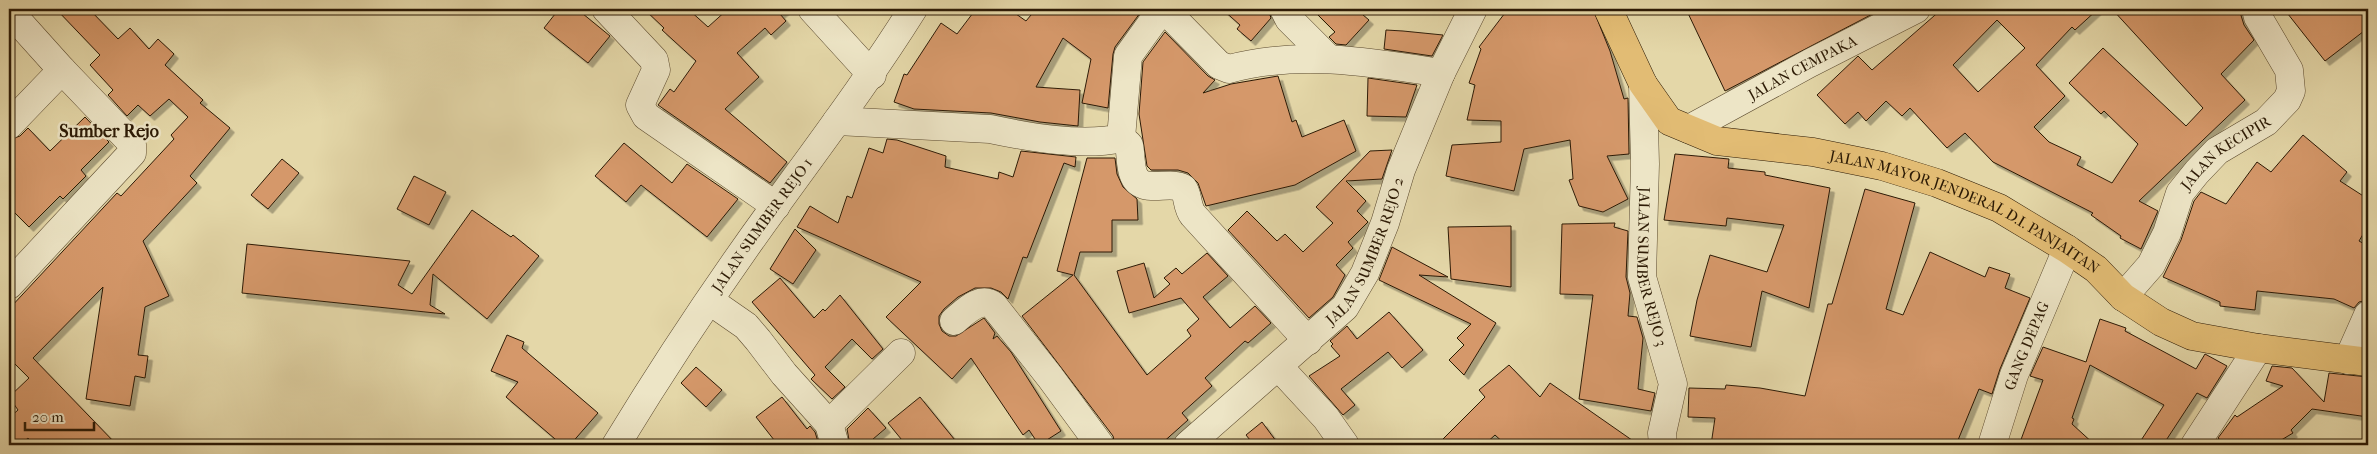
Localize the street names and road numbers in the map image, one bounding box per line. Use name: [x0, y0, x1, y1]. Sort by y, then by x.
street label: JALAN CEMPAKA: [1744, 31, 1860, 105]
street label: JALAN KECIPIR: [2176, 112, 2275, 195]
street label: JALAN MAYOR JENDERAL D.I. PANJAITAN: [1827, 146, 2103, 278]
street label: JALAN SUMBER REJO 1: [707, 154, 816, 297]
street label: JALAN SUMBER REJO 2: [1321, 175, 1407, 329]
street label: JALAN SUMBER REJO 3: [1633, 186, 1671, 348]
street label: GANG DEPAG: [2001, 299, 2053, 393]

